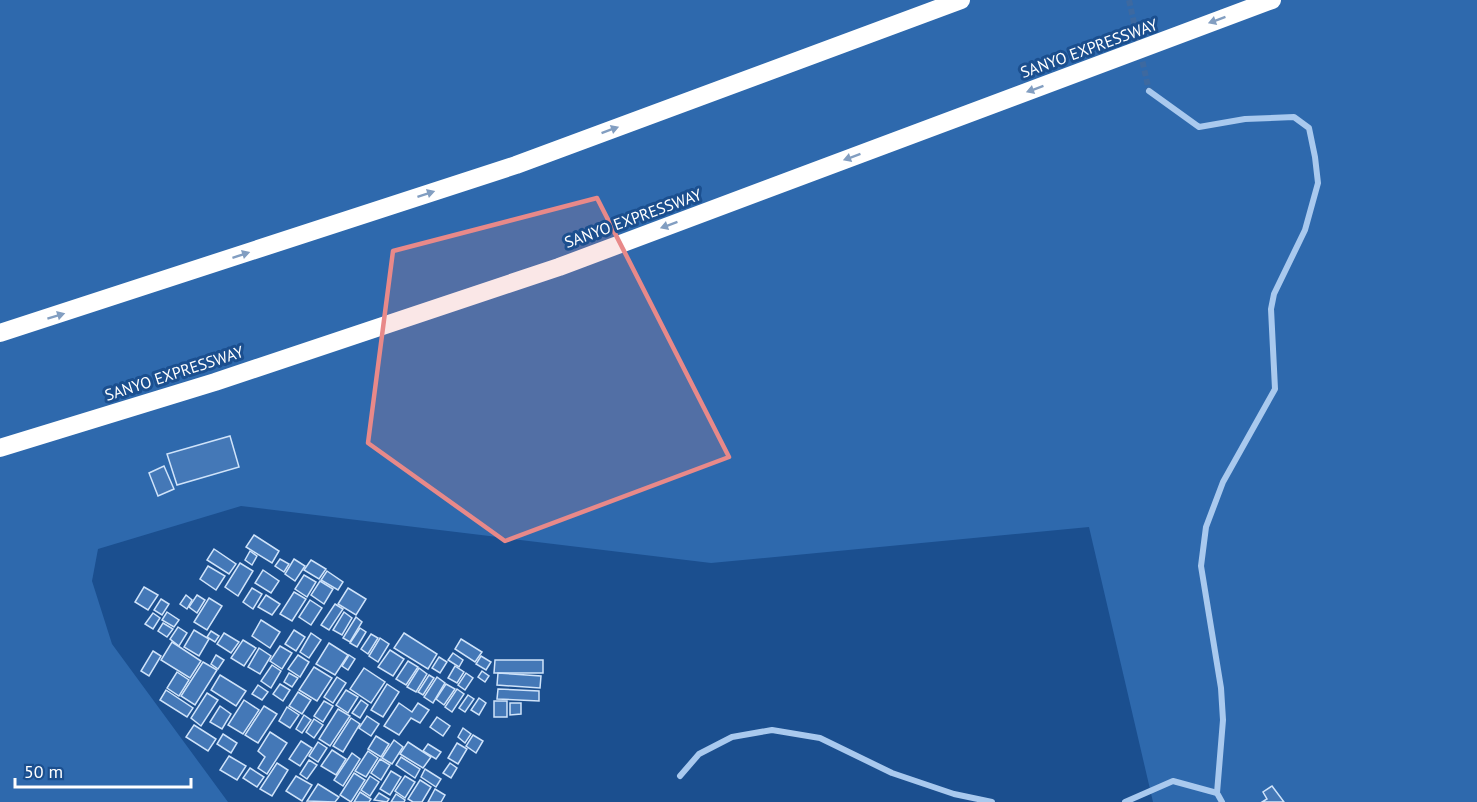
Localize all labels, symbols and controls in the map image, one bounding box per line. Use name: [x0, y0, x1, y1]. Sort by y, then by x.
street label: SANYO EXPRESSWAY: [1018, 14, 1160, 82]
one-way arrow: [1208, 16, 1226, 26]
one-way arrow: [1025, 84, 1043, 94]
one-way arrow: [602, 124, 620, 134]
one-way arrow: [843, 153, 861, 162]
street label: SANYO EXPRESSWAY: [562, 184, 704, 252]
one-way arrow: [417, 189, 435, 199]
one-way arrow: [660, 221, 678, 231]
one-way arrow: [232, 250, 250, 260]
one-way arrow: [47, 310, 65, 320]
street label: SANYO EXPRESSWAY: [102, 341, 246, 405]
scale bar: [15, 751, 190, 789]
text: 50 m: [24, 760, 63, 783]

